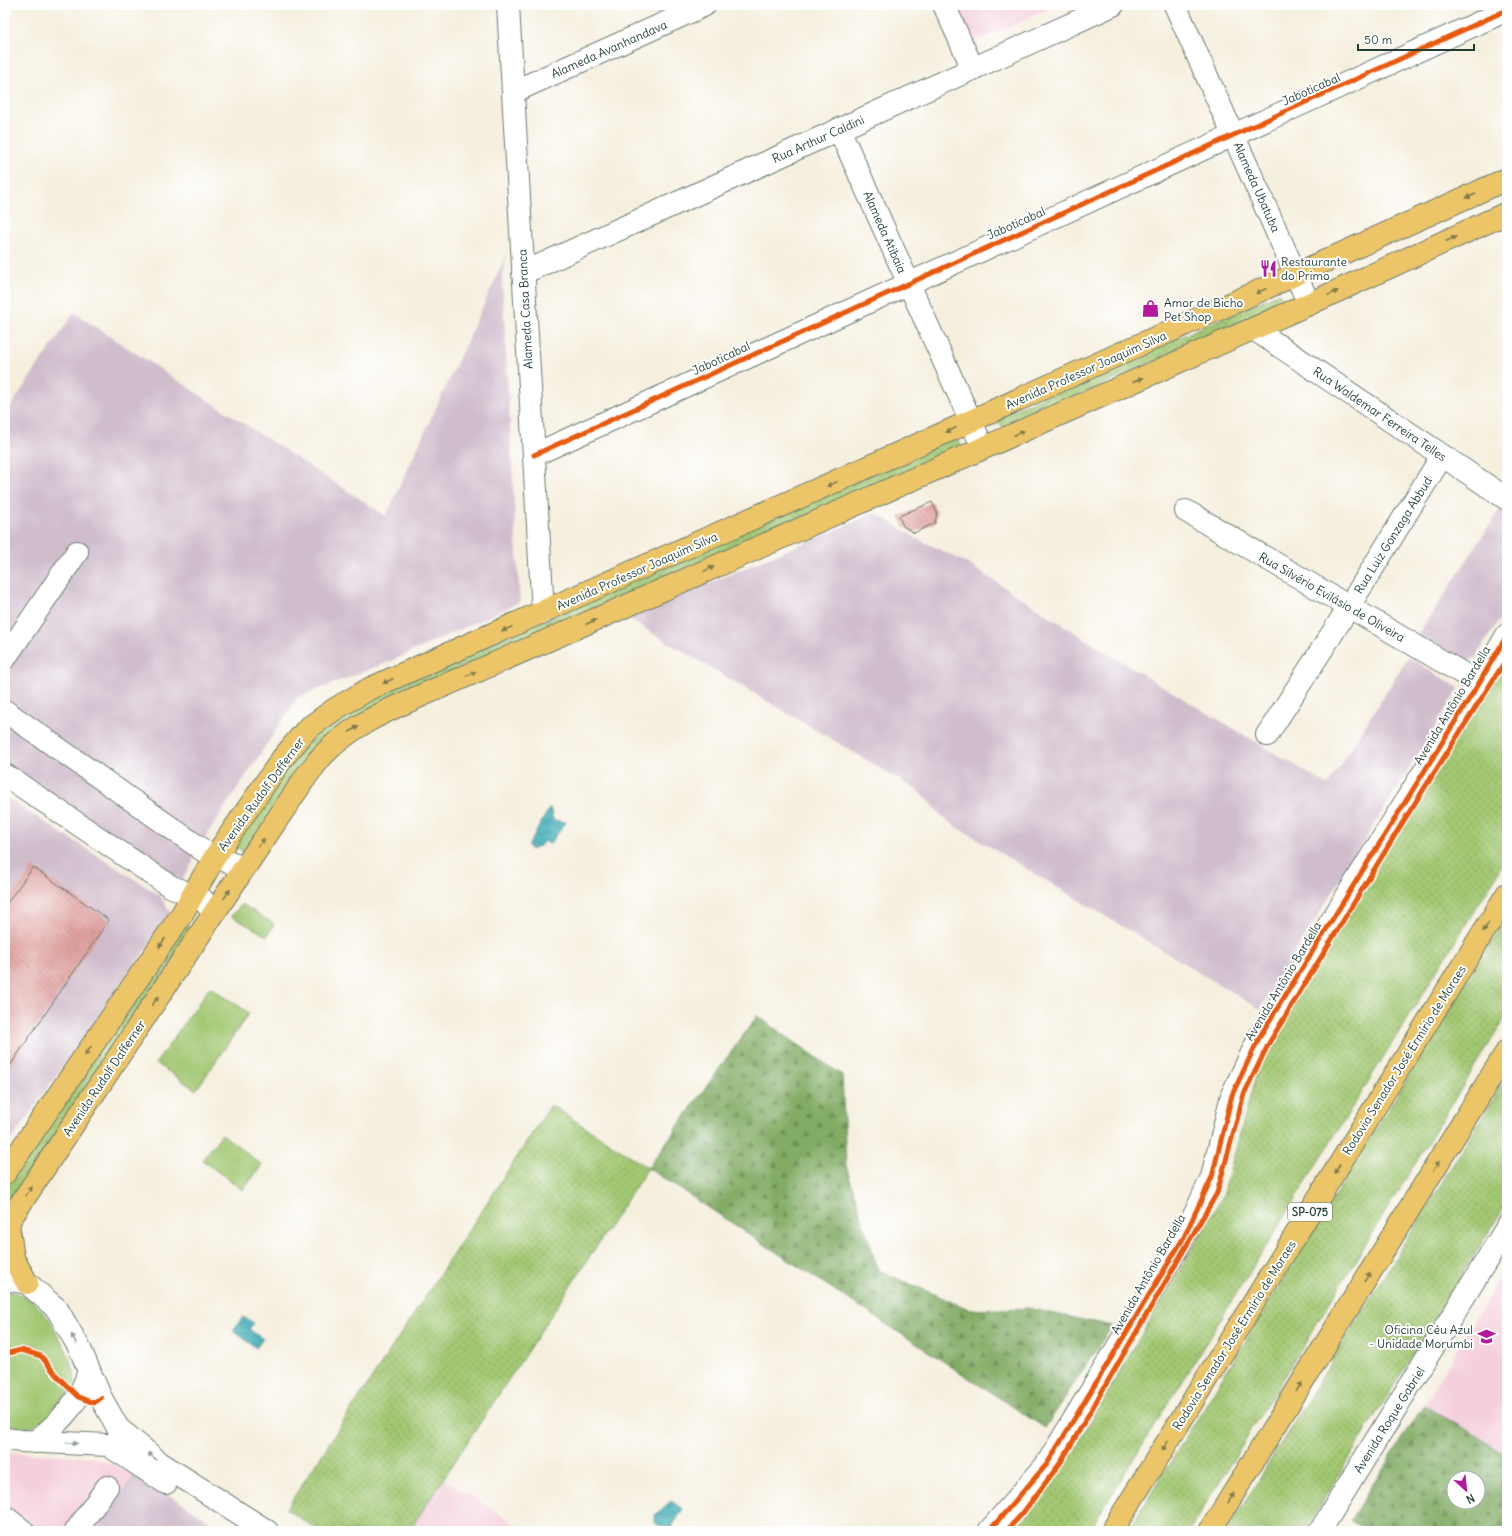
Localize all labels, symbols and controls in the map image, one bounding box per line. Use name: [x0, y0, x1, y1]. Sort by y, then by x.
street label: Alameda Avanhandava: [549, 17, 669, 81]
scale bar: [1358, 26, 1474, 52]
text: 50 m: [1364, 32, 1393, 47]
street label: Jaboticabal: [1280, 70, 1342, 108]
street label: Rua Arthur Caldini: [770, 112, 866, 166]
street label: Alameda Ubatuba: [1230, 140, 1284, 235]
street label: Alameda Atibaia: [860, 189, 910, 276]
one-way arrow: [1465, 193, 1477, 199]
street label: Jaboticabal: [985, 204, 1047, 242]
one-way arrow: [1445, 236, 1457, 242]
street label: Alameda Casa Branca: [514, 248, 536, 369]
place label: Restaurante do Primo: [1281, 254, 1347, 283]
restaurant icon: Restaurante do Primo: [1258, 258, 1278, 278]
one-way arrow: [1255, 288, 1266, 294]
one-way arrow: [1327, 290, 1339, 296]
place label: Amor de Bicho Pet Shop: [1164, 295, 1244, 324]
shop icon: Amor de Bicho Pet Shop: [1141, 299, 1161, 319]
street label: Avenida Professor Joaquim Silva: [1003, 328, 1169, 412]
street label: Jaboticabal: [690, 338, 752, 378]
street label: Rua Waldemar Ferreira Telles: [1310, 364, 1450, 464]
one-way arrow: [1132, 377, 1143, 383]
one-way arrow: [945, 427, 956, 433]
one-way arrow: [1013, 430, 1024, 436]
street label: Rua Luiz Gonzaga Abbud: [1351, 474, 1435, 596]
one-way arrow: [826, 480, 838, 487]
street label: Avenida Professor Joaquim Silva: [554, 529, 720, 613]
street label: Rua Silvério Evilásio de Oliveira: [1256, 549, 1408, 645]
one-way arrow: [704, 566, 716, 572]
one-way arrow: [585, 619, 596, 625]
one-way arrow: [501, 626, 513, 632]
street label: Avenida Antônio Bardella: [1411, 643, 1494, 767]
one-way arrow: [466, 671, 477, 677]
one-way arrow: [382, 678, 394, 684]
one-way arrow: [349, 725, 359, 733]
street label: Avenida Rudolf Dafferner: [215, 734, 307, 854]
one-way arrow: [257, 838, 265, 848]
one-way arrow: [223, 888, 230, 900]
street label: Avenida Antônio Bardella: [1242, 919, 1325, 1043]
one-way arrow: [1483, 921, 1490, 933]
one-way arrow: [158, 938, 166, 949]
street label: Rodovia Senador José Ermírio de Moraes: [1339, 962, 1469, 1158]
one-way arrow: [152, 995, 159, 1006]
street label: Avenida Rudolf Dafferner: [60, 1017, 148, 1139]
one-way arrow: [84, 1046, 92, 1056]
one-way arrow: [1432, 1160, 1439, 1172]
one-way arrow: [1333, 1163, 1341, 1174]
one-way arrow: [26, 1185, 33, 1196]
road number: SP-075: [1288, 1203, 1332, 1221]
street label: Avenida Antônio Bardella: [1107, 1211, 1189, 1337]
street label: Rodovia Senador José Ermírio de Moraes: [1169, 1237, 1299, 1433]
one-way arrow: [1364, 1271, 1371, 1283]
place label: Oficina Céu Azul - Unidade Morumbi: [1369, 1322, 1473, 1351]
school or university icon: Oficina Céu Azul - Unidade Morumbi: [1476, 1326, 1496, 1346]
one-way arrow: [71, 1333, 77, 1345]
street label: Avenida Roque Gabriel: [1350, 1364, 1428, 1476]
one-way arrow: [1295, 1382, 1303, 1392]
one-way arrow: [66, 1440, 78, 1447]
one-way arrow: [1161, 1441, 1169, 1451]
one-way arrow: [147, 1452, 158, 1461]
north arrow: [1446, 1470, 1486, 1510]
text: N: [1464, 1491, 1477, 1507]
one-way arrow: [1227, 1492, 1234, 1504]

